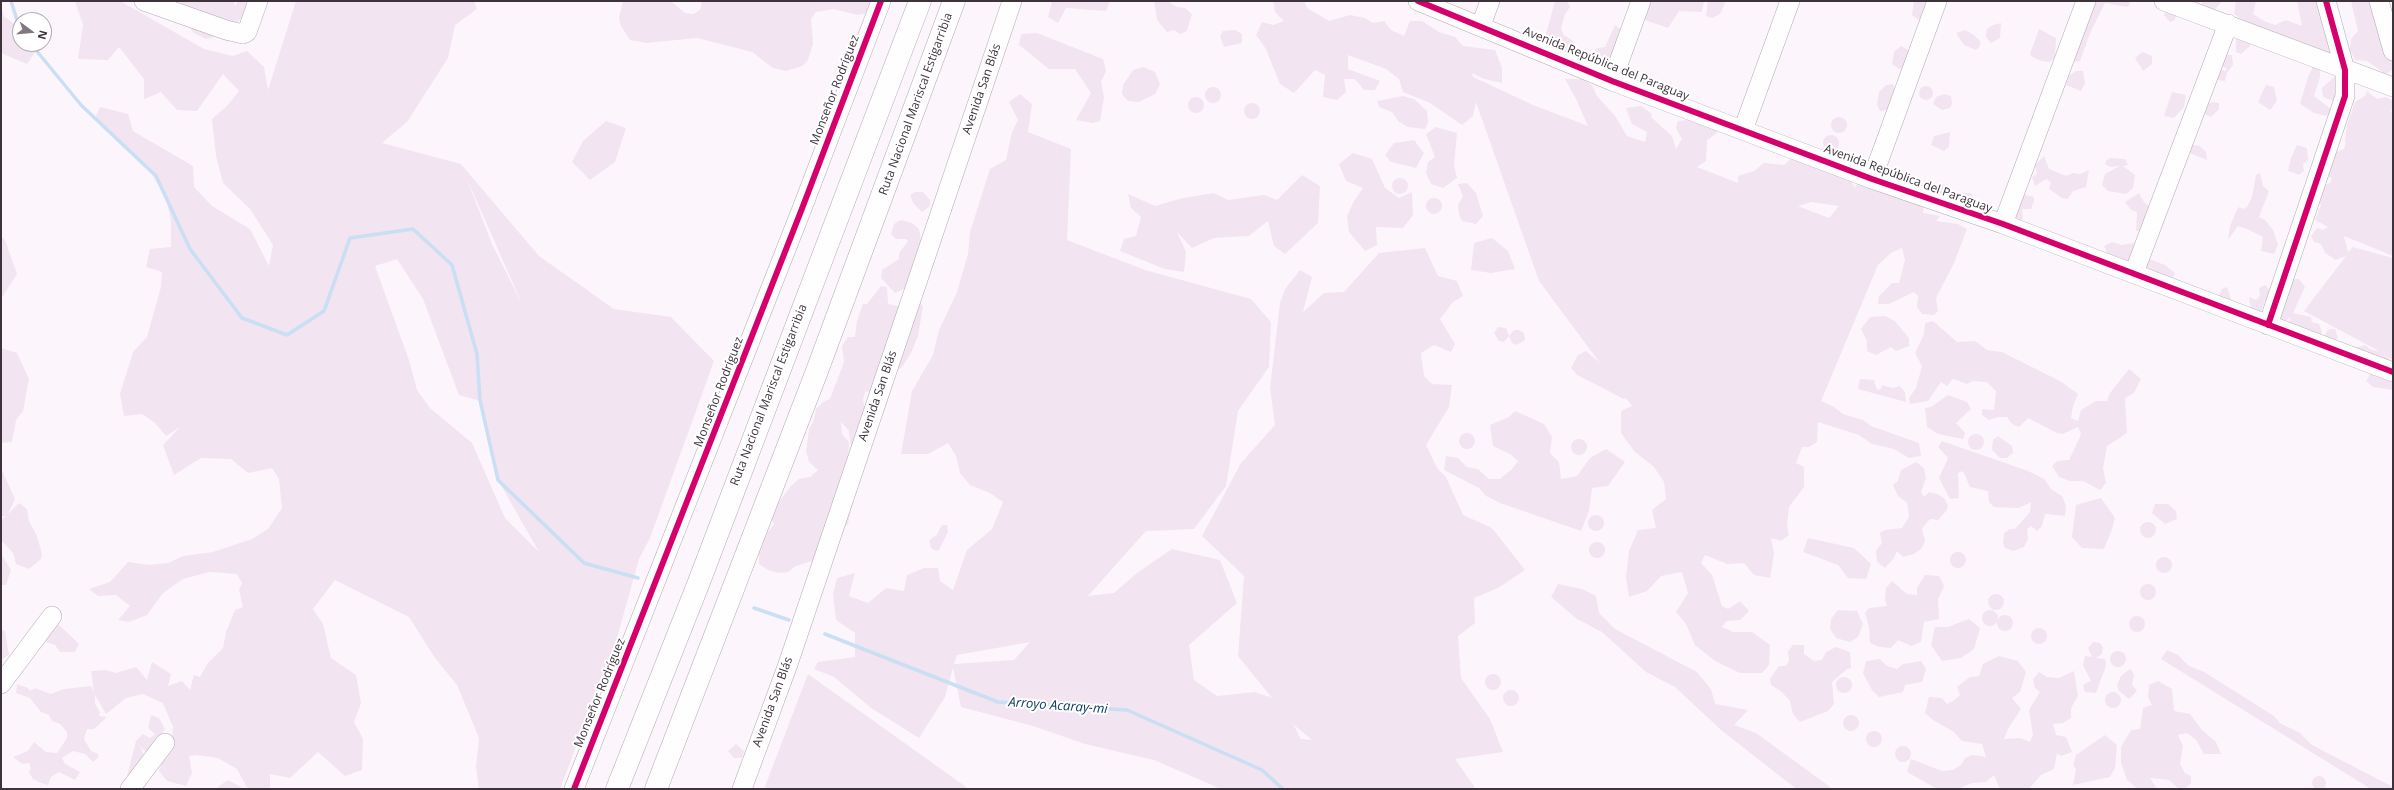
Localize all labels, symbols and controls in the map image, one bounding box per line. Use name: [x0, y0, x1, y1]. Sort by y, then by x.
street label: Ruta Nacional Mariscal Estigarribia: [876, 11, 956, 197]
north arrow: [12, 12, 52, 52]
street label: Avenida República del Paraguay: [1521, 24, 1691, 104]
text: N: [35, 29, 52, 42]
street label: Monseñor Rodríguez: [807, 33, 863, 147]
street label: Avenida San Blás: [960, 42, 1004, 136]
street label: Avenida República del Paraguay: [1822, 142, 1994, 216]
street label: Ruta Nacional Mariscal Estigarribia: [728, 302, 810, 488]
street label: Monseñor Rodríguez: [691, 335, 747, 449]
street label: Avenida San Blás: [856, 349, 900, 443]
street label: Monseñor Rodríguez: [571, 636, 629, 750]
street label: Avenida San Blás: [750, 655, 796, 749]
water label: Arroyo Acaray-mi: [1008, 695, 1108, 717]

